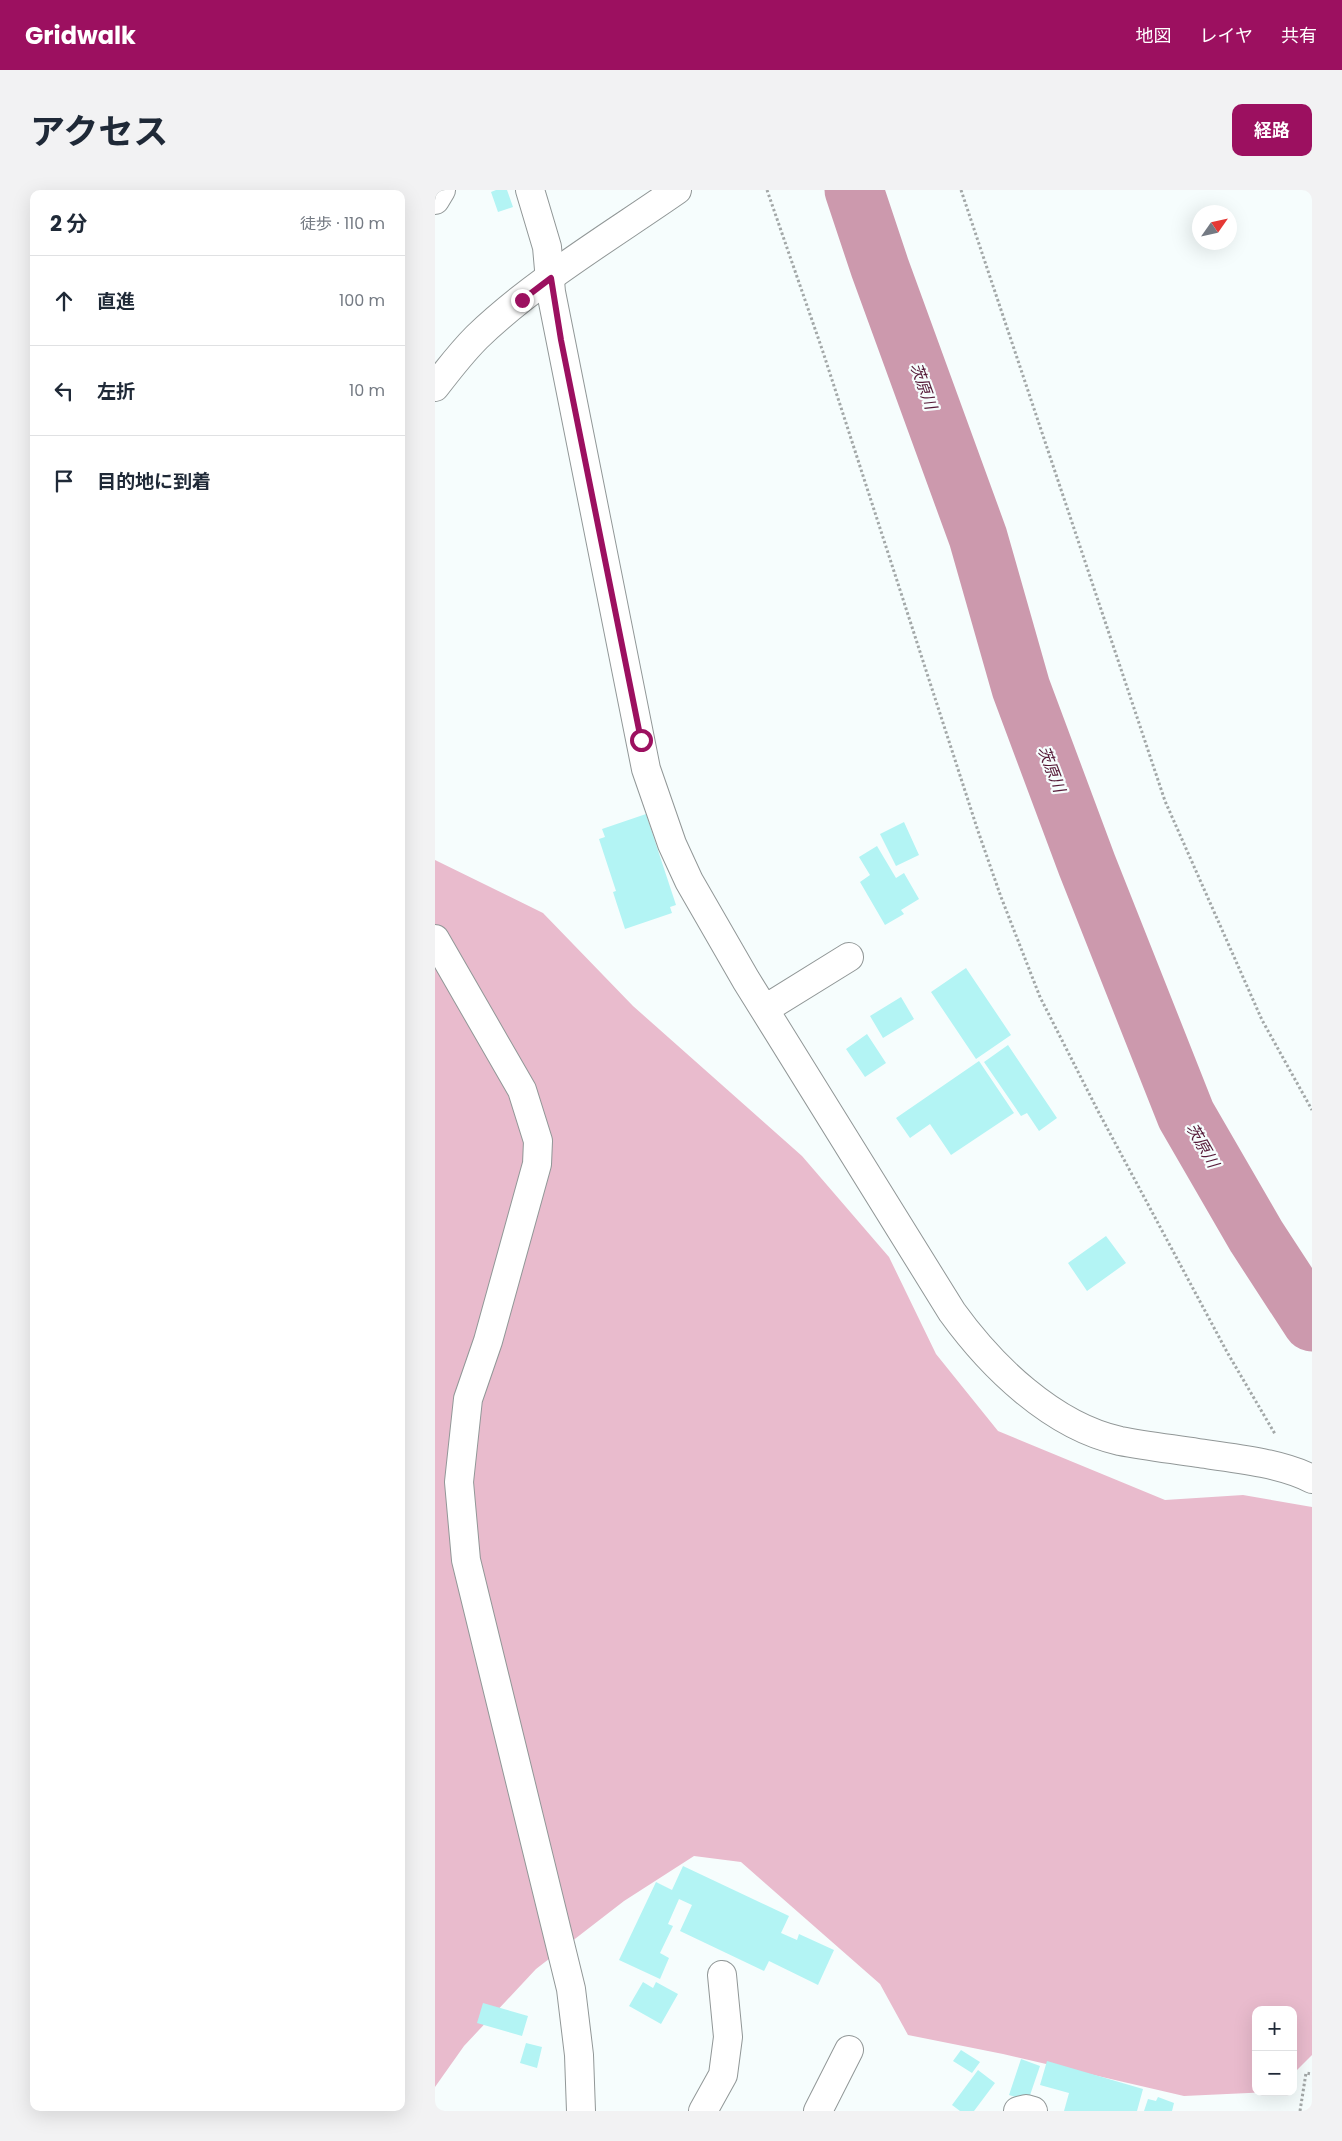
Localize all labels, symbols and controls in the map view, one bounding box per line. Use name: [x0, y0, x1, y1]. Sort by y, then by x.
text: Gridwalk: [25, 19, 136, 52]
text: 地図: [1136, 23, 1172, 48]
text: レイヤ: [1200, 23, 1253, 48]
text: 共有: [1281, 23, 1317, 48]
button: 経路: [1232, 104, 1312, 156]
text: アクセス: [30, 107, 168, 156]
north arrow: [1192, 205, 1237, 250]
text: 2 分: [50, 209, 87, 238]
text: 徒歩 · 110 m: [300, 212, 385, 235]
icon: ahead: [50, 287, 78, 315]
text: 直進: [97, 288, 135, 315]
text: 100 m: [339, 289, 385, 312]
route end: [511, 289, 534, 312]
water label: 茨原川: [905, 360, 943, 415]
icon: left: [50, 377, 78, 405]
text: 左折: [97, 378, 135, 405]
text: 10 m: [349, 379, 385, 402]
icon: arrive: [50, 467, 78, 495]
text: 目的地に到着: [97, 468, 211, 495]
route start: [630, 729, 653, 752]
water label: 茨原川: [1032, 743, 1072, 798]
water label: 茨原川: [1181, 1119, 1226, 1174]
map controls: [1252, 2006, 1297, 2096]
button: +: [1252, 2006, 1297, 2051]
button: −: [1252, 2051, 1297, 2096]

